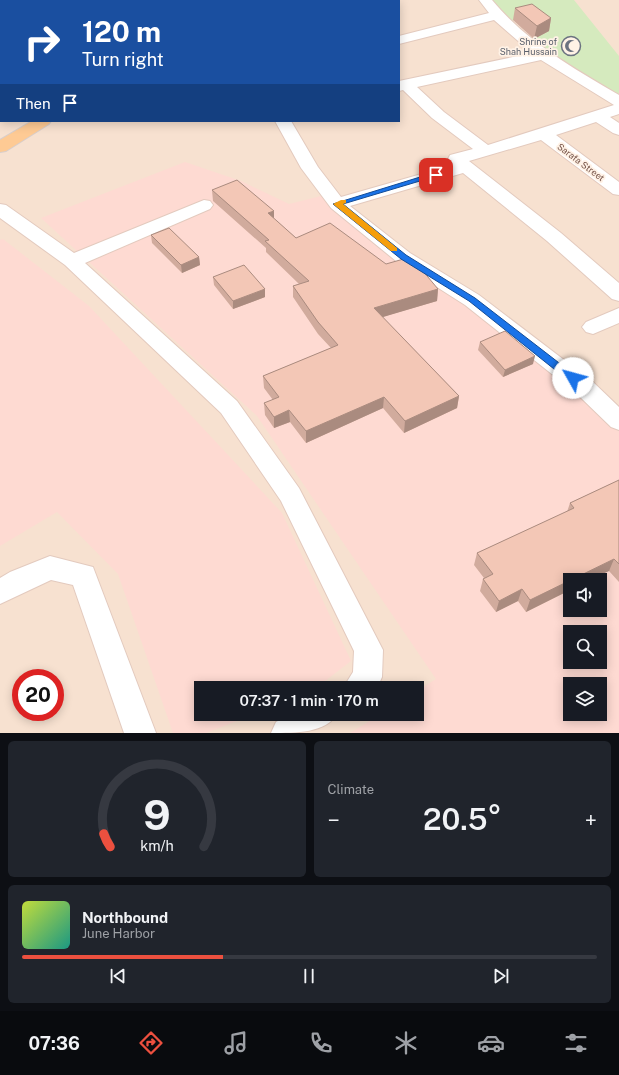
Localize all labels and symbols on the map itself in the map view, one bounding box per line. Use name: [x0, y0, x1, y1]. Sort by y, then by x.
mosque icon: Shrine of Shah Hussain: [560, 35, 582, 57]
place label: Shrine of Shah Hussain: [500, 36, 557, 57]
street label: Sarafa Street: [555, 141, 607, 184]
pin: [419, 158, 453, 192]
position arrow: [552, 357, 594, 399]
speed limit sign: 20: [12, 669, 64, 721]

